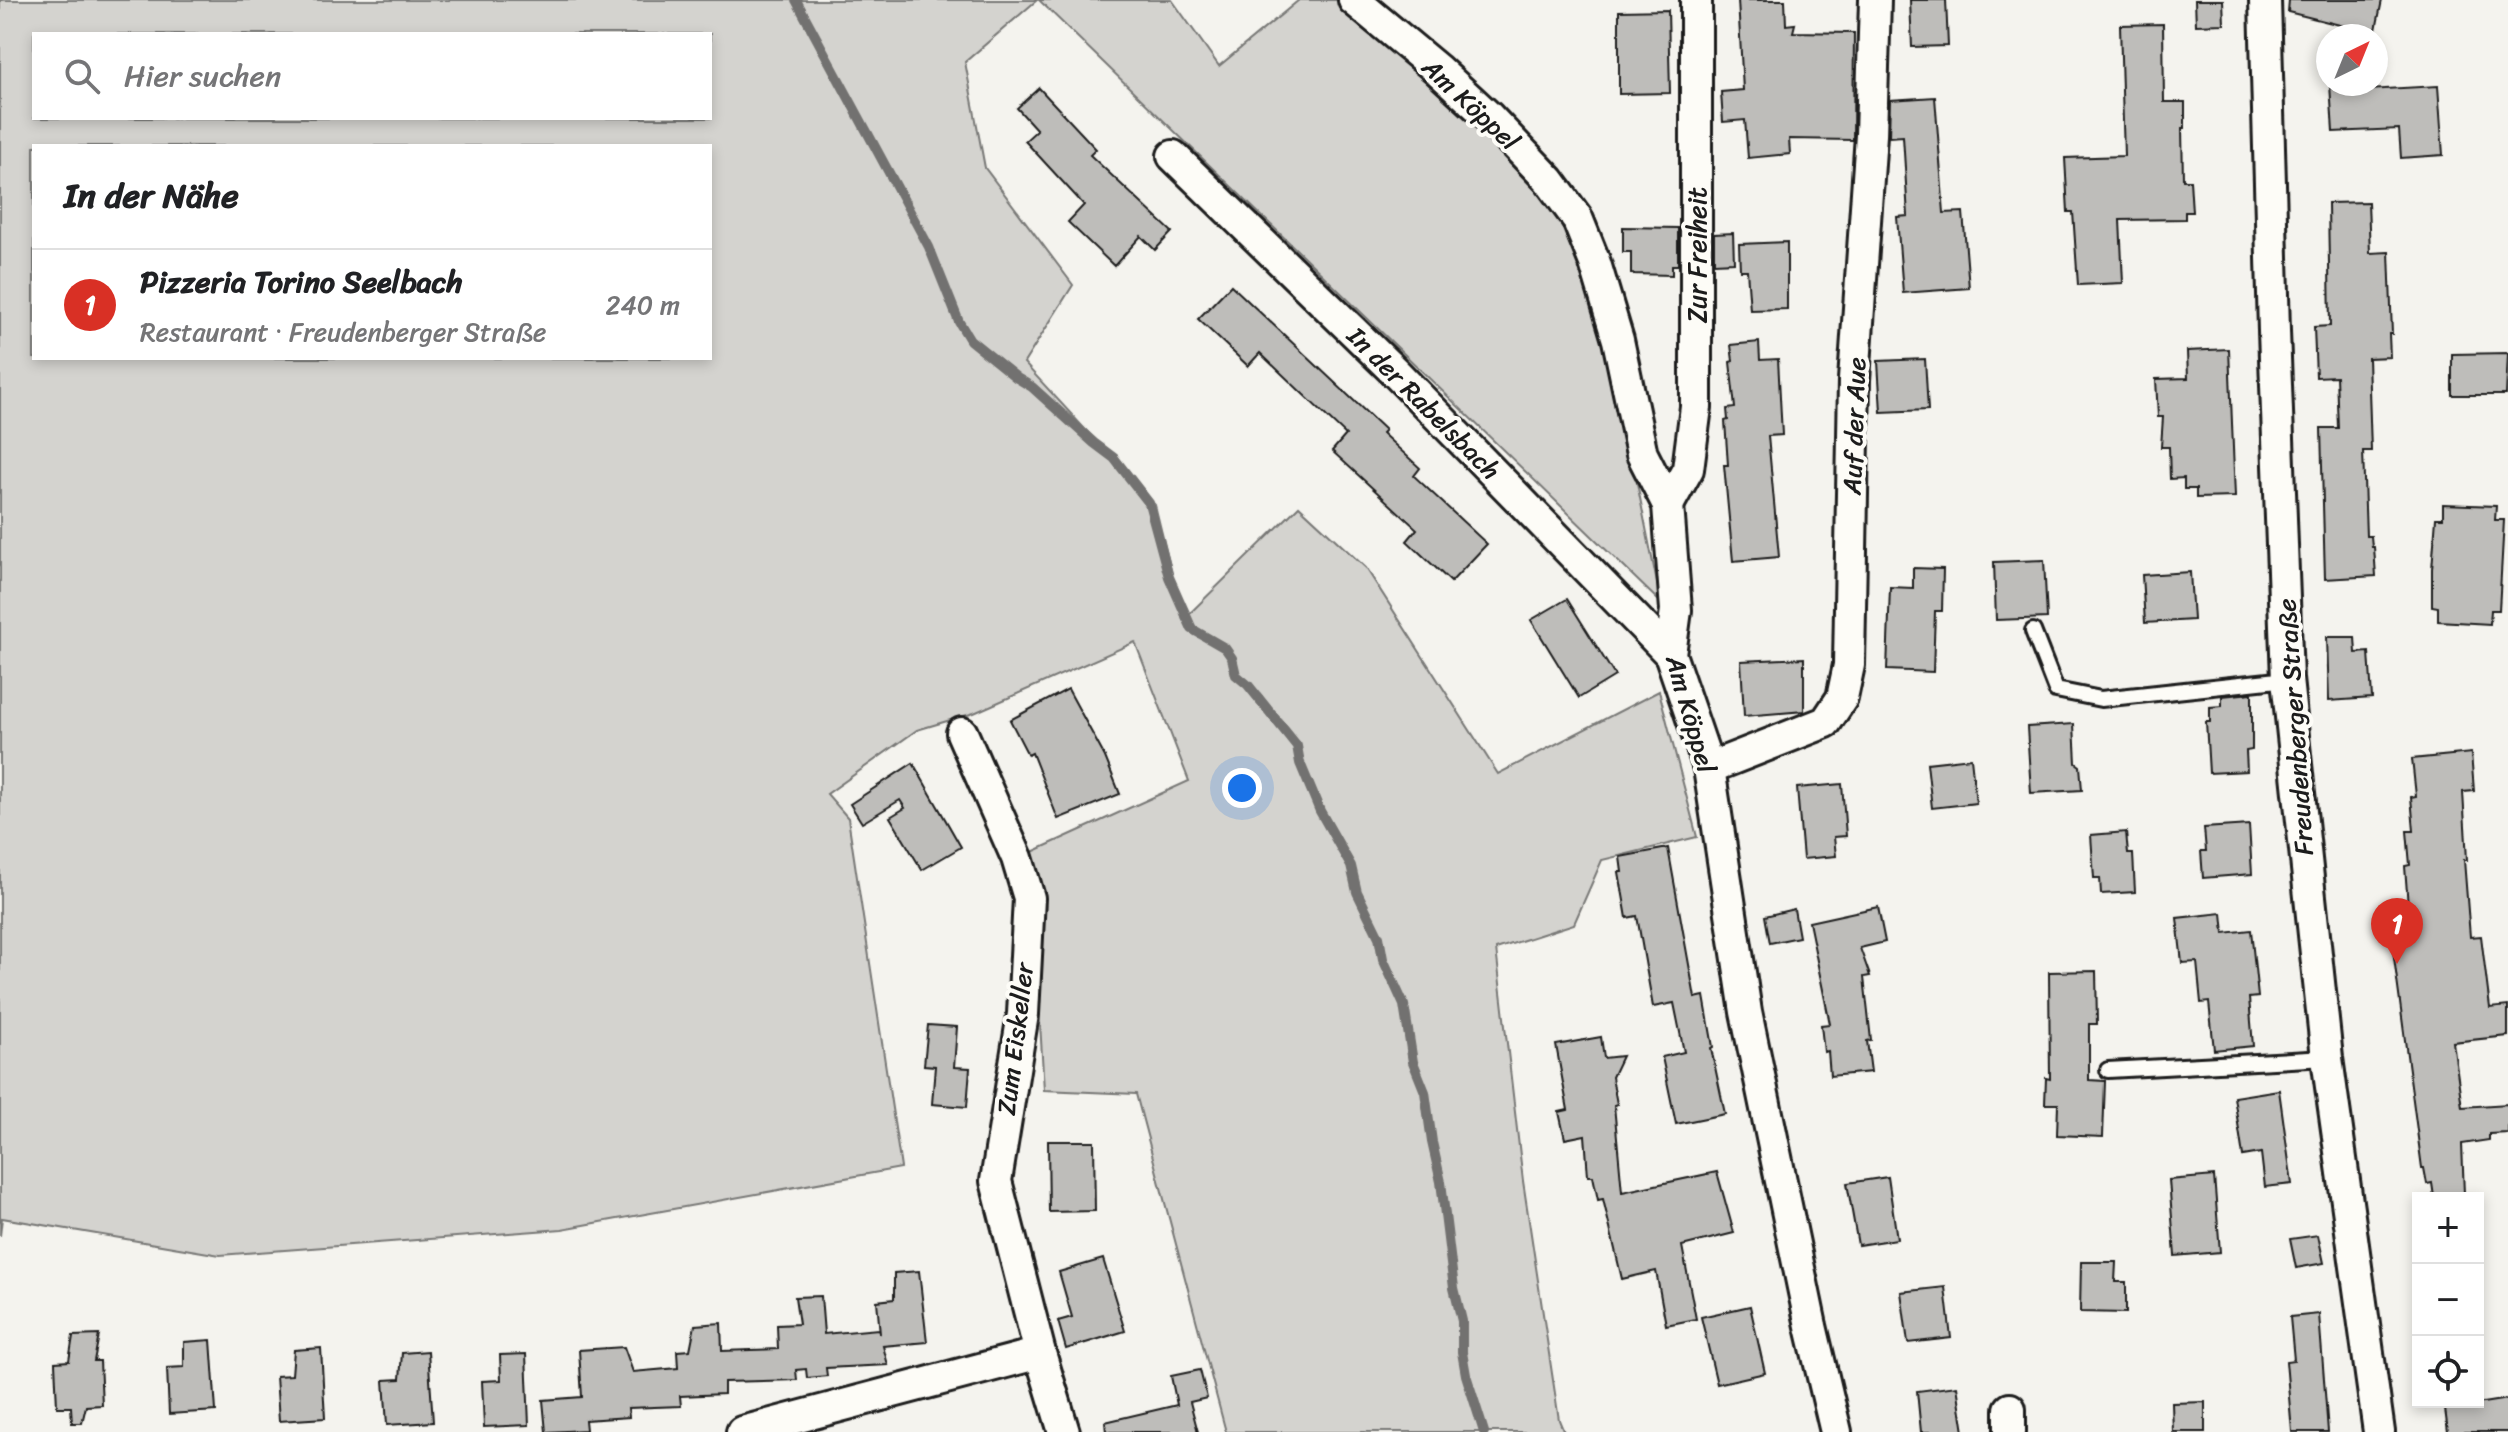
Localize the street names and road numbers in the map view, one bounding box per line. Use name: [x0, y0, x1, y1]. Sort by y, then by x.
street label: Am Köppel: [1410, 45, 1531, 162]
street label: Zur Freiheit: [1674, 187, 1720, 323]
street label: In der Rabelsbach: [1335, 314, 1512, 491]
street label: Auf der Aue: [1829, 356, 1879, 497]
street label: Freudenberger Straße: [2263, 597, 2327, 857]
street label: Am Köppel: [1652, 649, 1730, 779]
street label: Zum Eiskeller: [983, 959, 1047, 1118]

